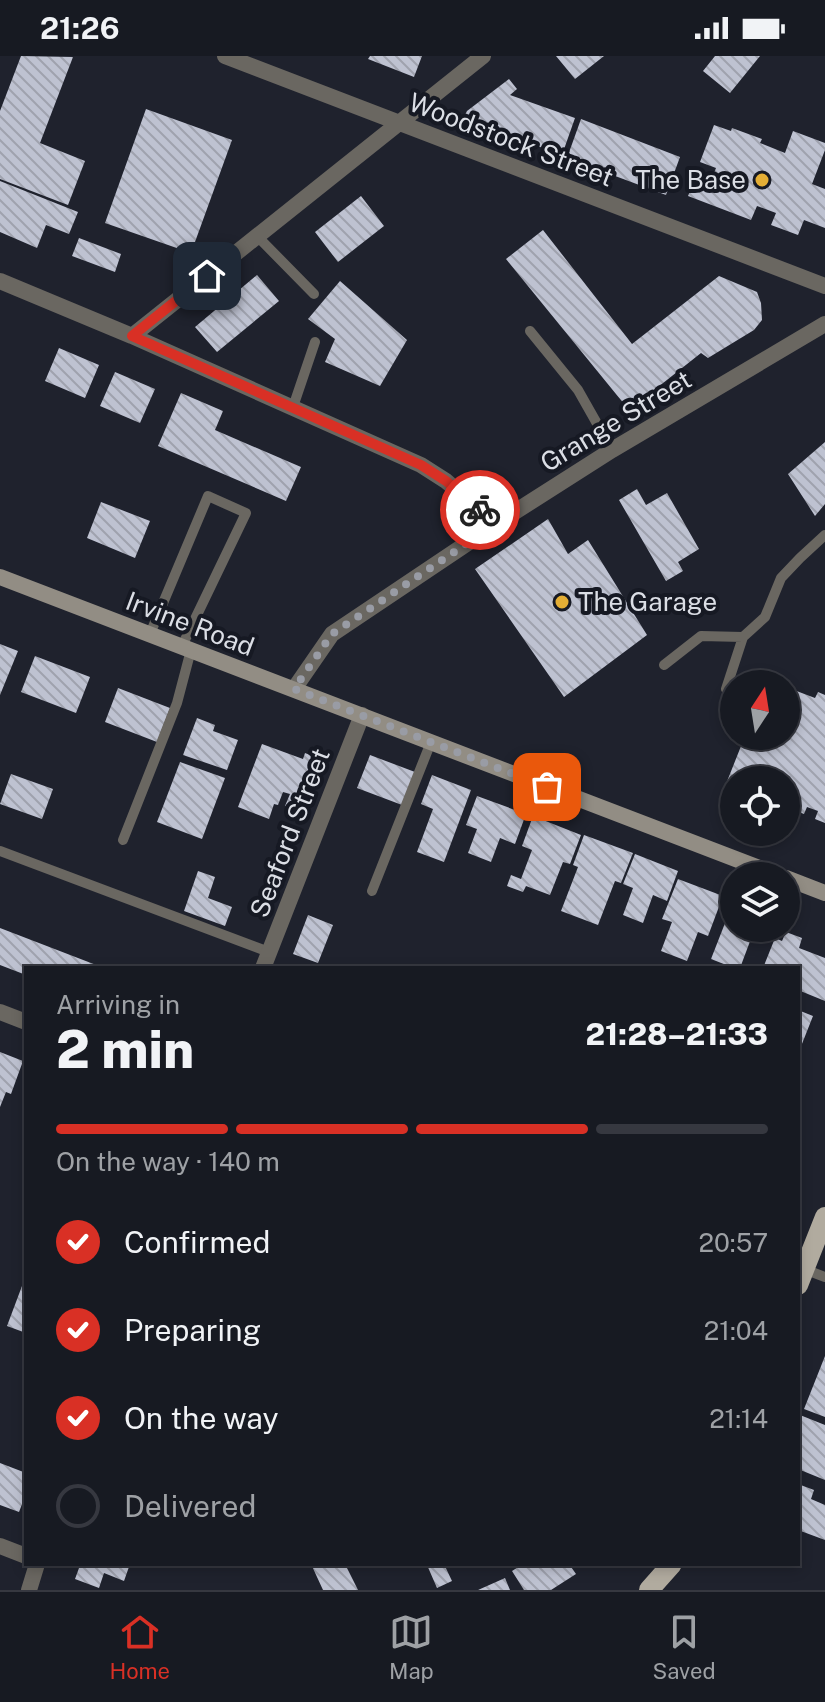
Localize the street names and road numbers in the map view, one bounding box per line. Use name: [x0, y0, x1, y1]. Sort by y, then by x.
street label: Woodstock Street: [404, 86, 618, 193]
street label: Grange Street: [535, 363, 697, 478]
street label: Irvine Road: [122, 585, 259, 662]
street label: Seaford Street: [243, 744, 336, 922]

